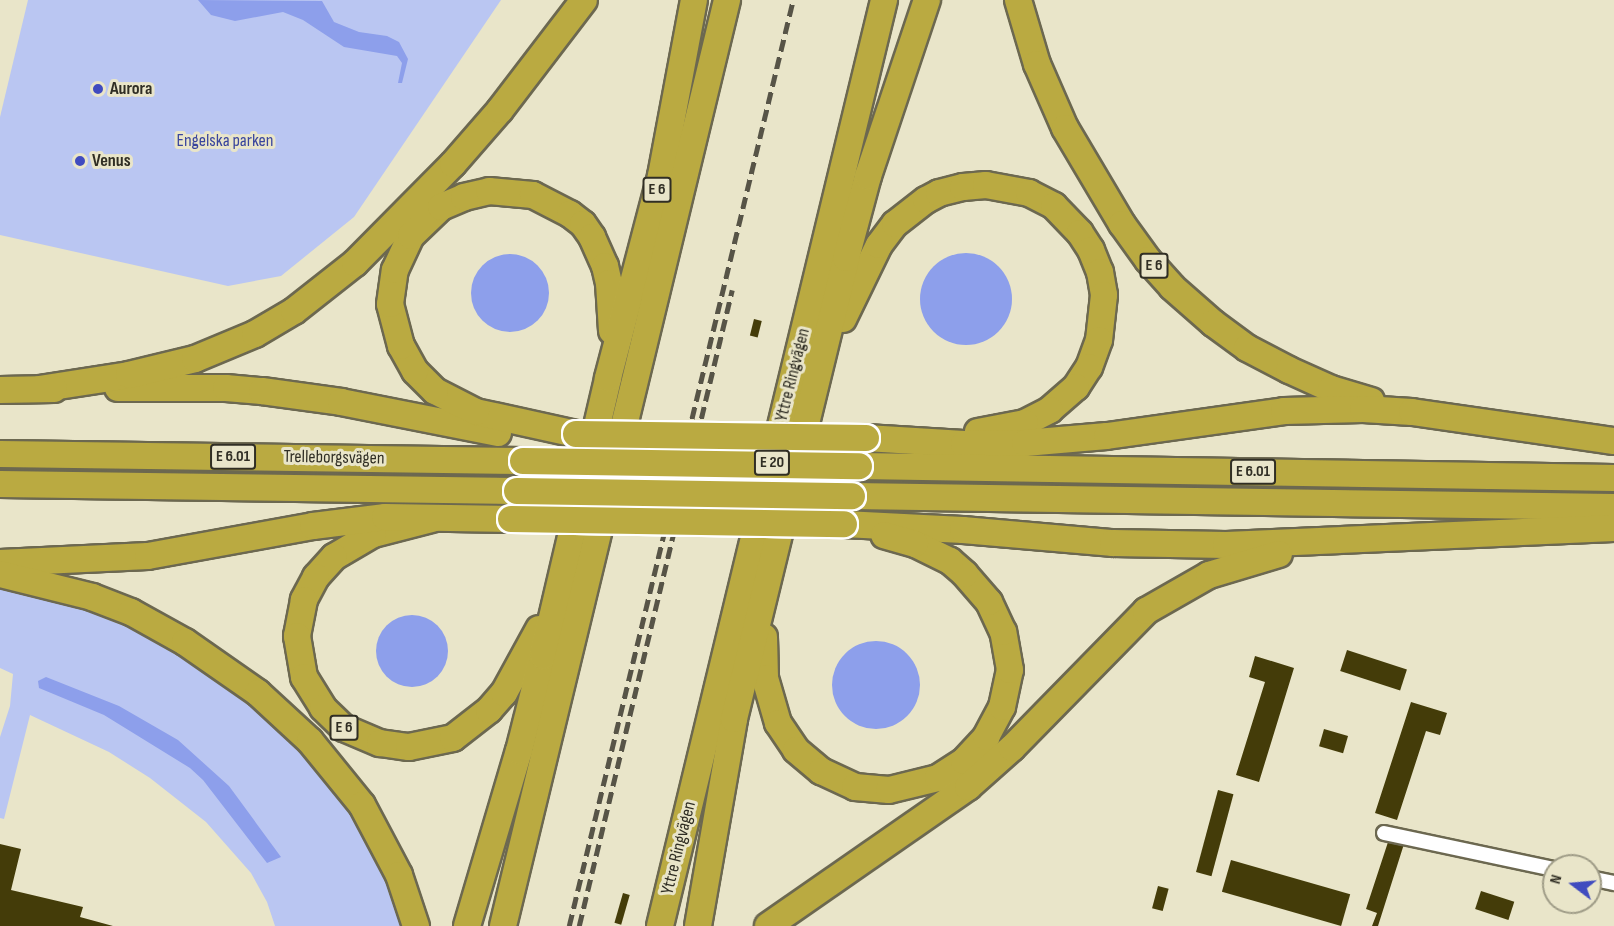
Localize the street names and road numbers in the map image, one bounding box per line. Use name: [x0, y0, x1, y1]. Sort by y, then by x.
road number: E 6: [642, 177, 672, 203]
road number: E 6: [1139, 253, 1169, 279]
street label: Yttre Ringvägen: [771, 326, 815, 424]
road number: E 6.01: [209, 444, 257, 470]
street label: Trelleborgsvägen: [283, 446, 385, 470]
road number: E 20: [752, 450, 792, 476]
road number: E 6.01: [1229, 459, 1277, 485]
road number: E 6: [329, 715, 359, 741]
street label: Yttre Ringvägen: [657, 799, 701, 897]

